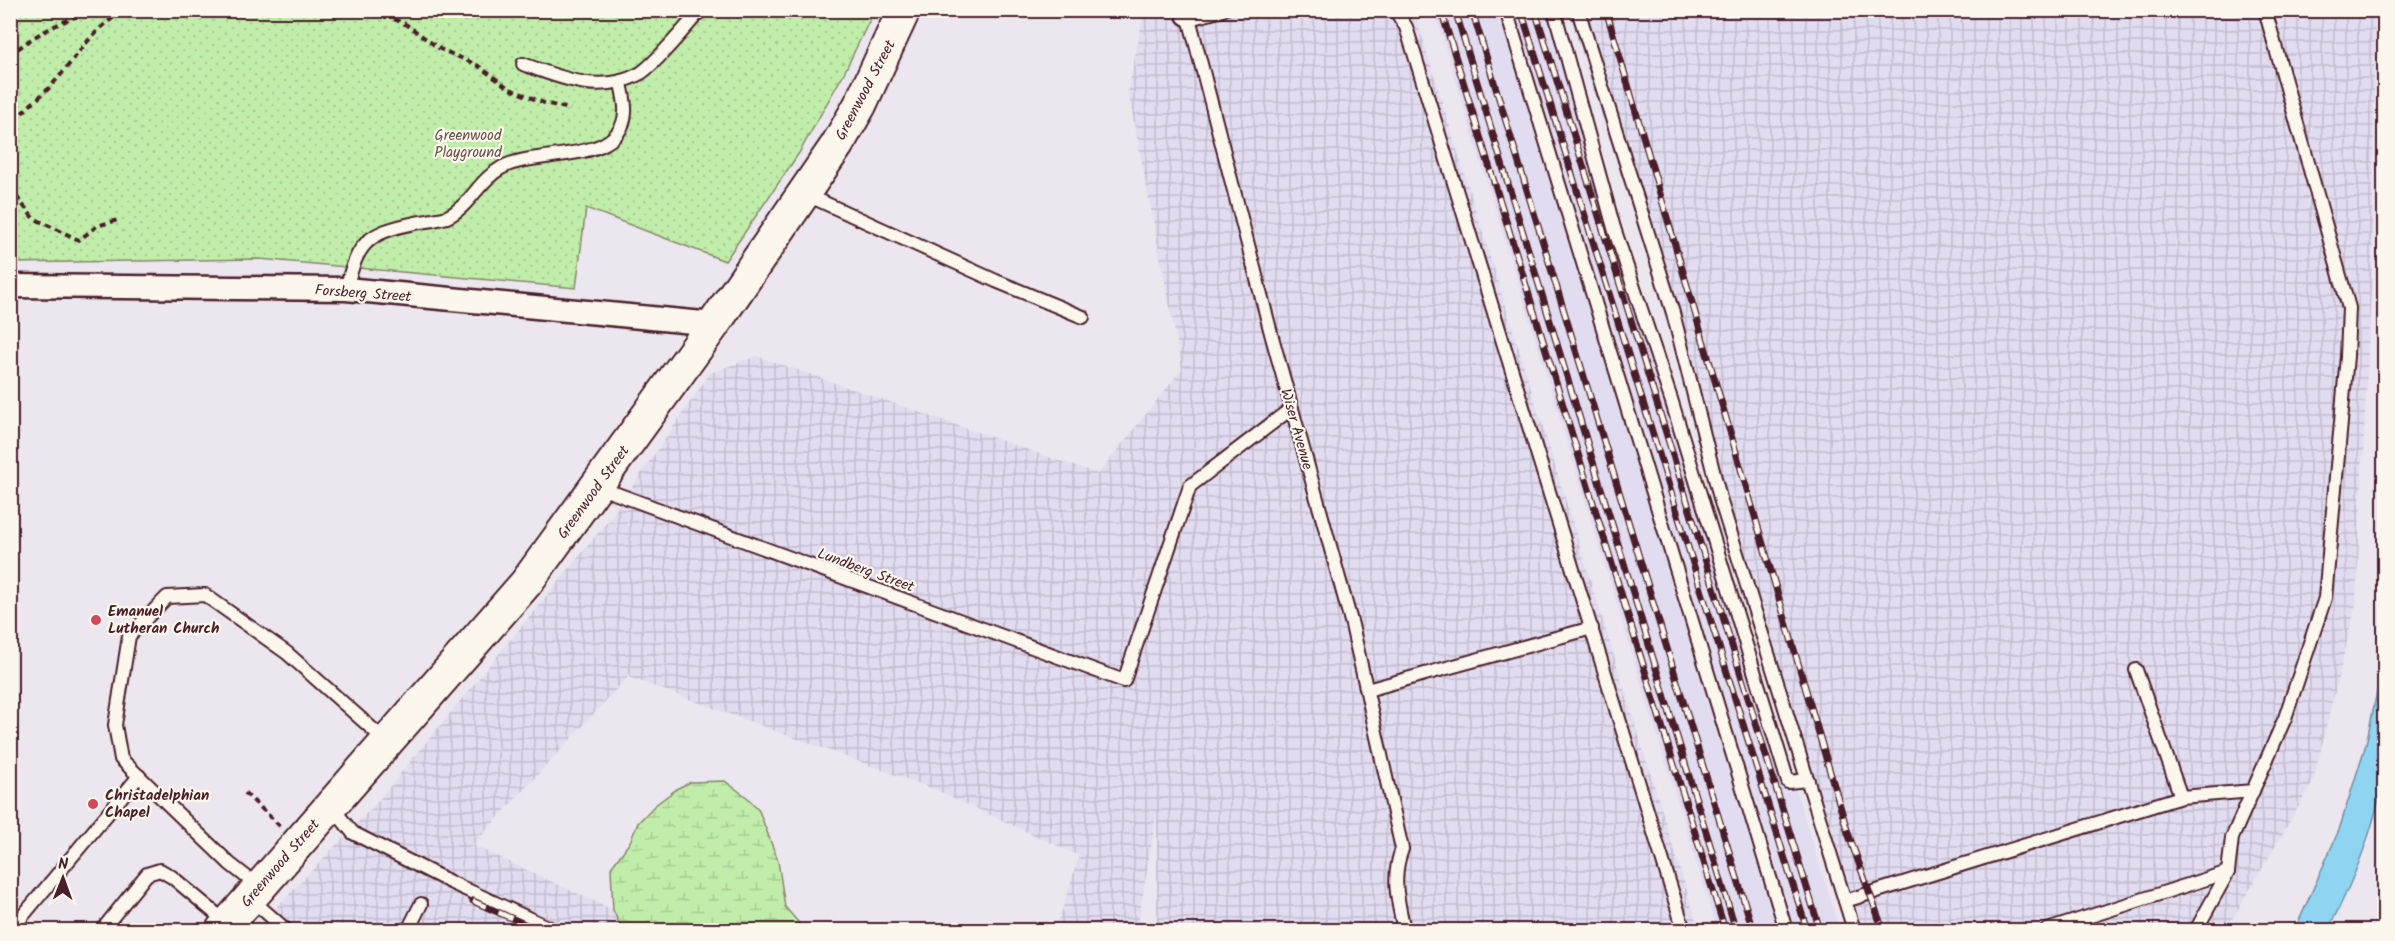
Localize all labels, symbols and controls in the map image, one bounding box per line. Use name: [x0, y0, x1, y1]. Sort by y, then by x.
street label: Greenwood Street: [829, 36, 903, 145]
park label: Greenwood Playground: [434, 124, 502, 165]
street label: Forsberg Street: [314, 279, 412, 309]
street label: Wiser Avenue: [1273, 386, 1319, 473]
street label: Greenwood Street: [552, 441, 636, 544]
street label: Lundberg Street: [814, 542, 918, 600]
place label: Emanuel Lutheran Church: [108, 600, 219, 641]
marker: Emanuel Lutheran Church: [89, 613, 103, 627]
place label: Christadelphian Chapel: [105, 784, 209, 825]
marker: Christadelphian Chapel: [86, 797, 100, 811]
street label: Greenwood Street: [235, 814, 326, 913]
north arrow: [33, 848, 93, 908]
text: N: [58, 852, 69, 877]

